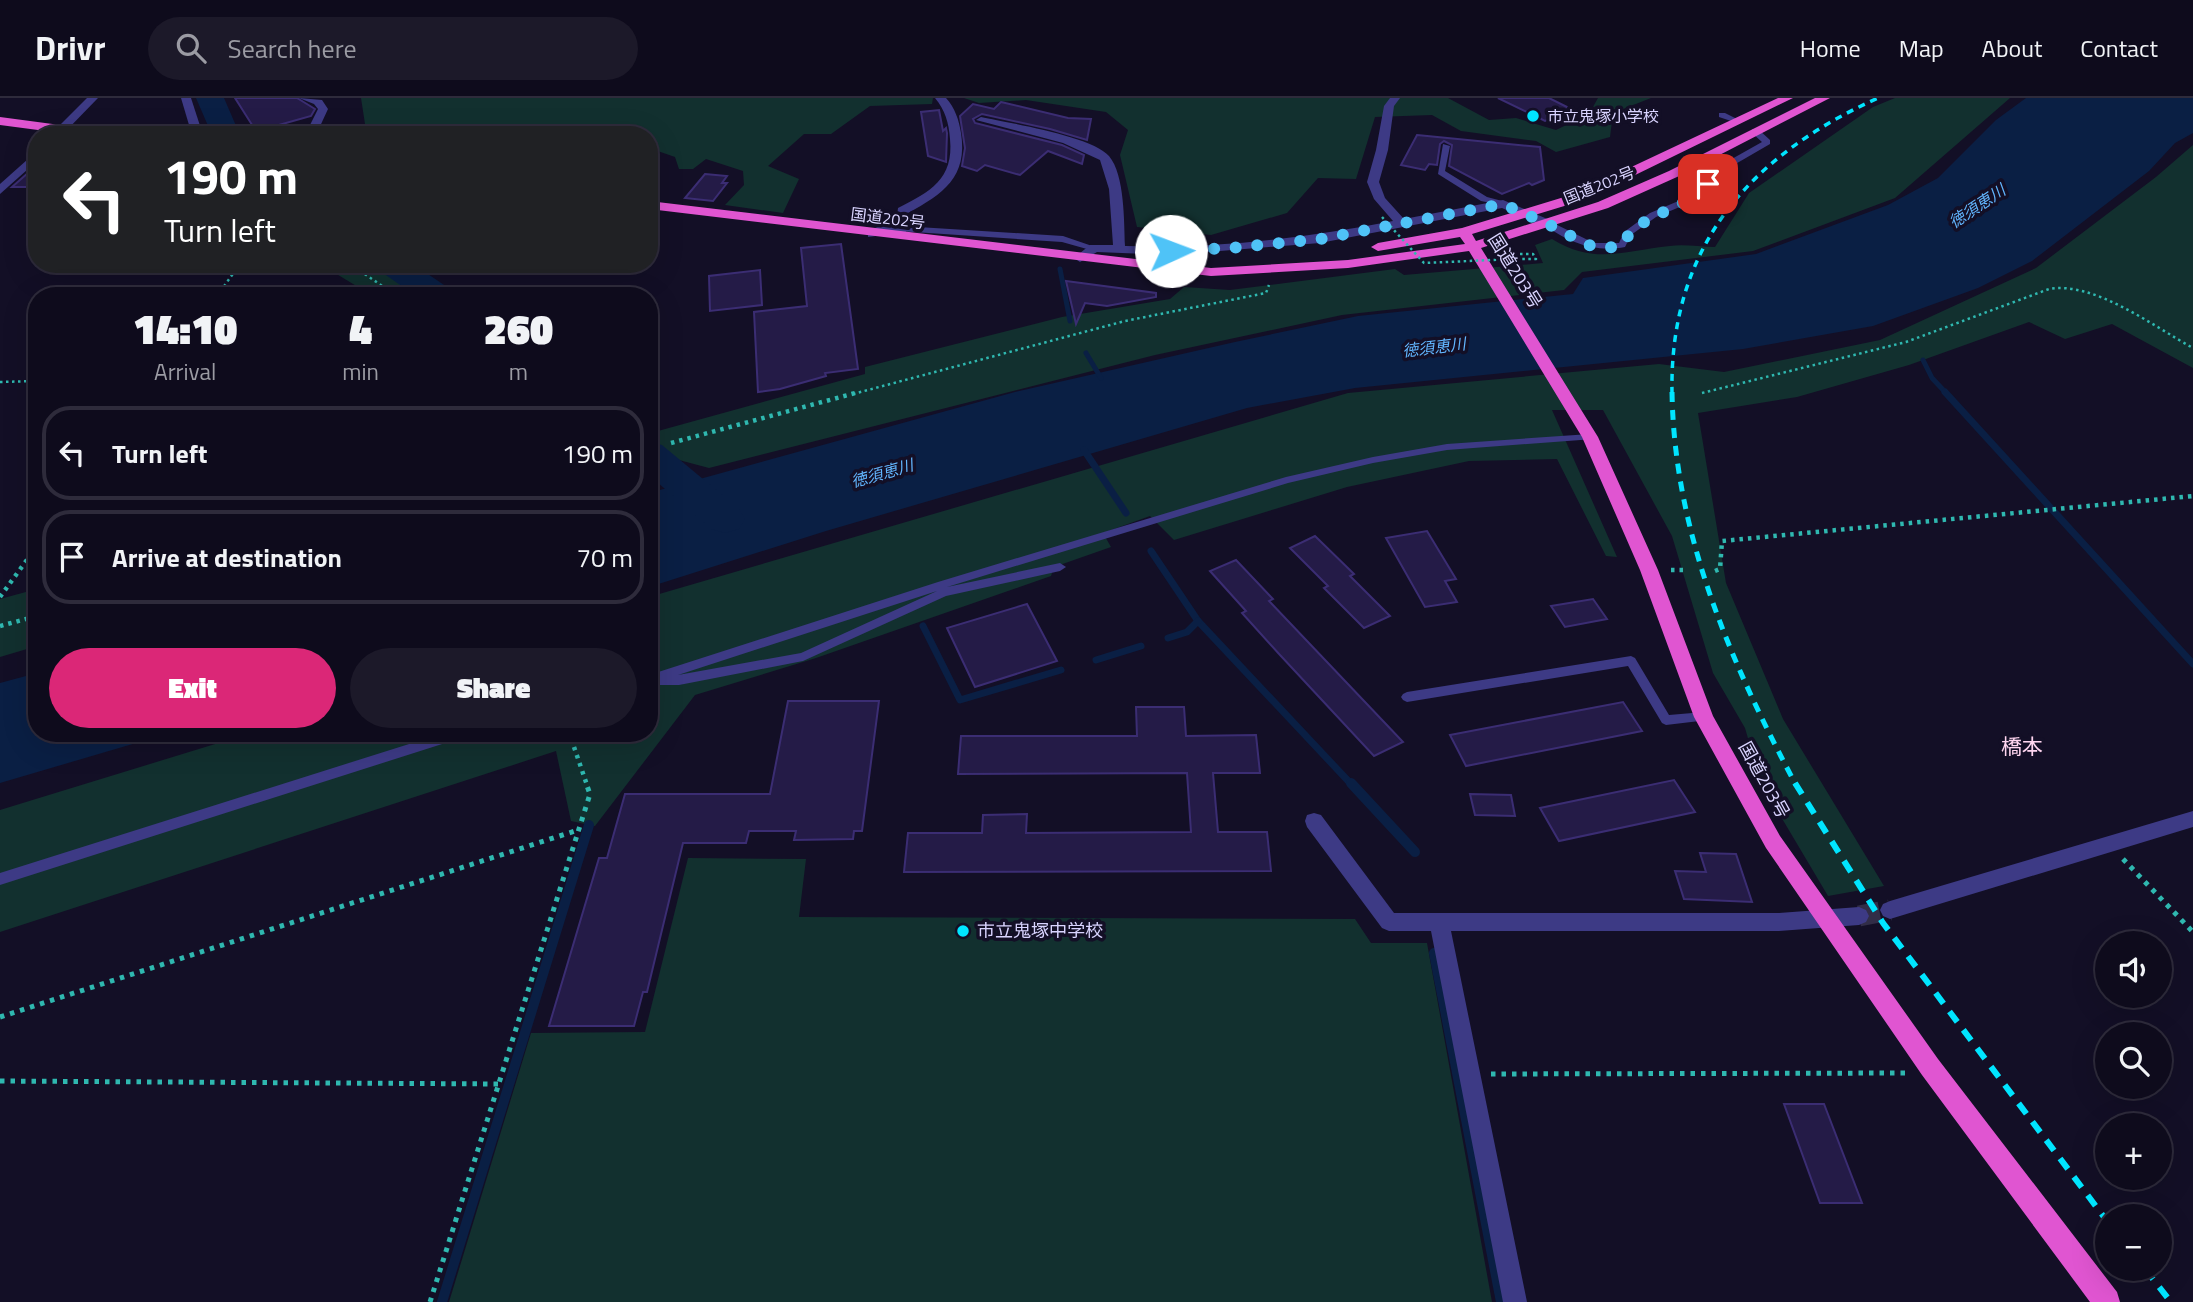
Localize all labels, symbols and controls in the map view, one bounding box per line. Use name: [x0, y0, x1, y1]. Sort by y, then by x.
search box: [148, 17, 638, 80]
text: Drivr: [35, 23, 106, 73]
icon: search: [172, 29, 210, 67]
text: Search here: [228, 29, 357, 68]
text: Home: [1800, 30, 1861, 66]
text: Map: [1899, 30, 1944, 66]
text: About: [1982, 30, 2042, 66]
text: Contact: [2080, 30, 2158, 66]
place label: 市立鬼塚小学校: [1547, 104, 1659, 128]
marker: 市立鬼塚小学校: [1525, 108, 1541, 124]
text: 190 m: [164, 138, 298, 213]
icon: left: [49, 154, 140, 245]
pin: [1678, 154, 1738, 214]
street label: 国道202号: [1560, 160, 1638, 210]
icon: arrive: [1689, 165, 1727, 203]
water label: 徳須恵川: [1944, 177, 2012, 234]
street label: 国道202号: [849, 202, 927, 234]
text: Turn left: [164, 206, 276, 254]
position arrow: [1134, 214, 1208, 288]
street label: 国道203号: [1482, 228, 1549, 314]
text: 14:10: [133, 296, 237, 360]
text: 4: [349, 296, 372, 360]
text: 260: [484, 296, 553, 360]
water label: 徳須恵川: [1401, 331, 1469, 363]
text: Arrival: [154, 354, 216, 389]
text: min: [342, 354, 379, 389]
text: m: [509, 354, 528, 389]
icon: left: [53, 434, 91, 472]
text: Turn left: [112, 434, 207, 473]
text: 190 m: [562, 434, 633, 473]
water label: 徳須恵川: [848, 452, 918, 493]
icon: arrive: [53, 538, 91, 576]
text: Arrive at destination: [112, 538, 342, 577]
text: 70 m: [576, 538, 633, 577]
button: Exit: [49, 648, 336, 728]
button: Share: [350, 648, 637, 728]
district label: 橋本: [2001, 730, 2043, 762]
street label: 国道203号: [1732, 736, 1797, 823]
place label: 市立鬼塚中学校: [977, 917, 1103, 944]
marker: 市立鬼塚中学校: [955, 923, 971, 939]
map controls: [2095, 931, 2172, 1281]
button: sound: [2095, 931, 2172, 1008]
button: search: [2095, 1022, 2172, 1099]
button: +: [2095, 1113, 2172, 1190]
button: −: [2095, 1204, 2172, 1281]

